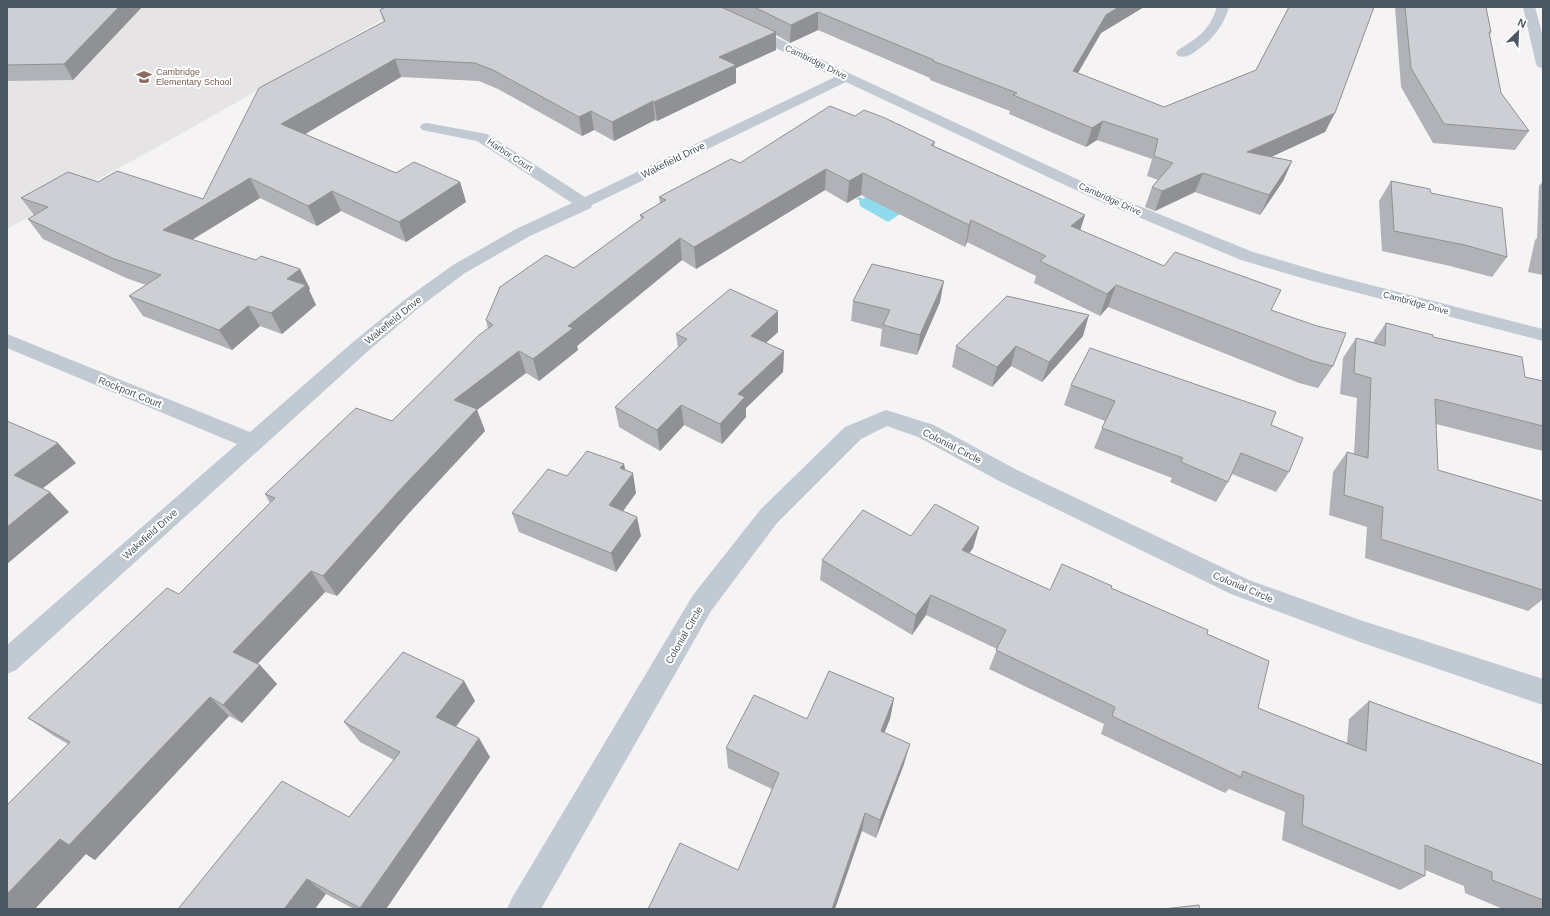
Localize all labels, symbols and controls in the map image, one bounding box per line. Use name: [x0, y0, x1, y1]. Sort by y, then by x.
north arrow: [1498, 12, 1538, 52]
text: N: [1516, 16, 1528, 30]
street label: Cambridge Drive: [783, 43, 849, 81]
place label: Cambridge Elementary School: [156, 67, 232, 87]
school or university icon: Cambridge Elementary School: [135, 68, 153, 86]
street label: Harbor Court: [485, 137, 535, 174]
street label: Wakefield Drive: [639, 140, 707, 180]
street label: Cambridge Drive: [1077, 181, 1143, 217]
street label: Cambridge Drive: [1382, 289, 1450, 317]
street label: Wakefield Drive: [362, 294, 424, 346]
street label: Rockport Court: [97, 374, 163, 410]
street label: Colonial Circle: [921, 426, 984, 466]
street label: Wakefield Drive: [120, 506, 180, 561]
street label: Colonial Circle: [1211, 569, 1275, 605]
street label: Colonial Circle: [663, 604, 705, 666]

